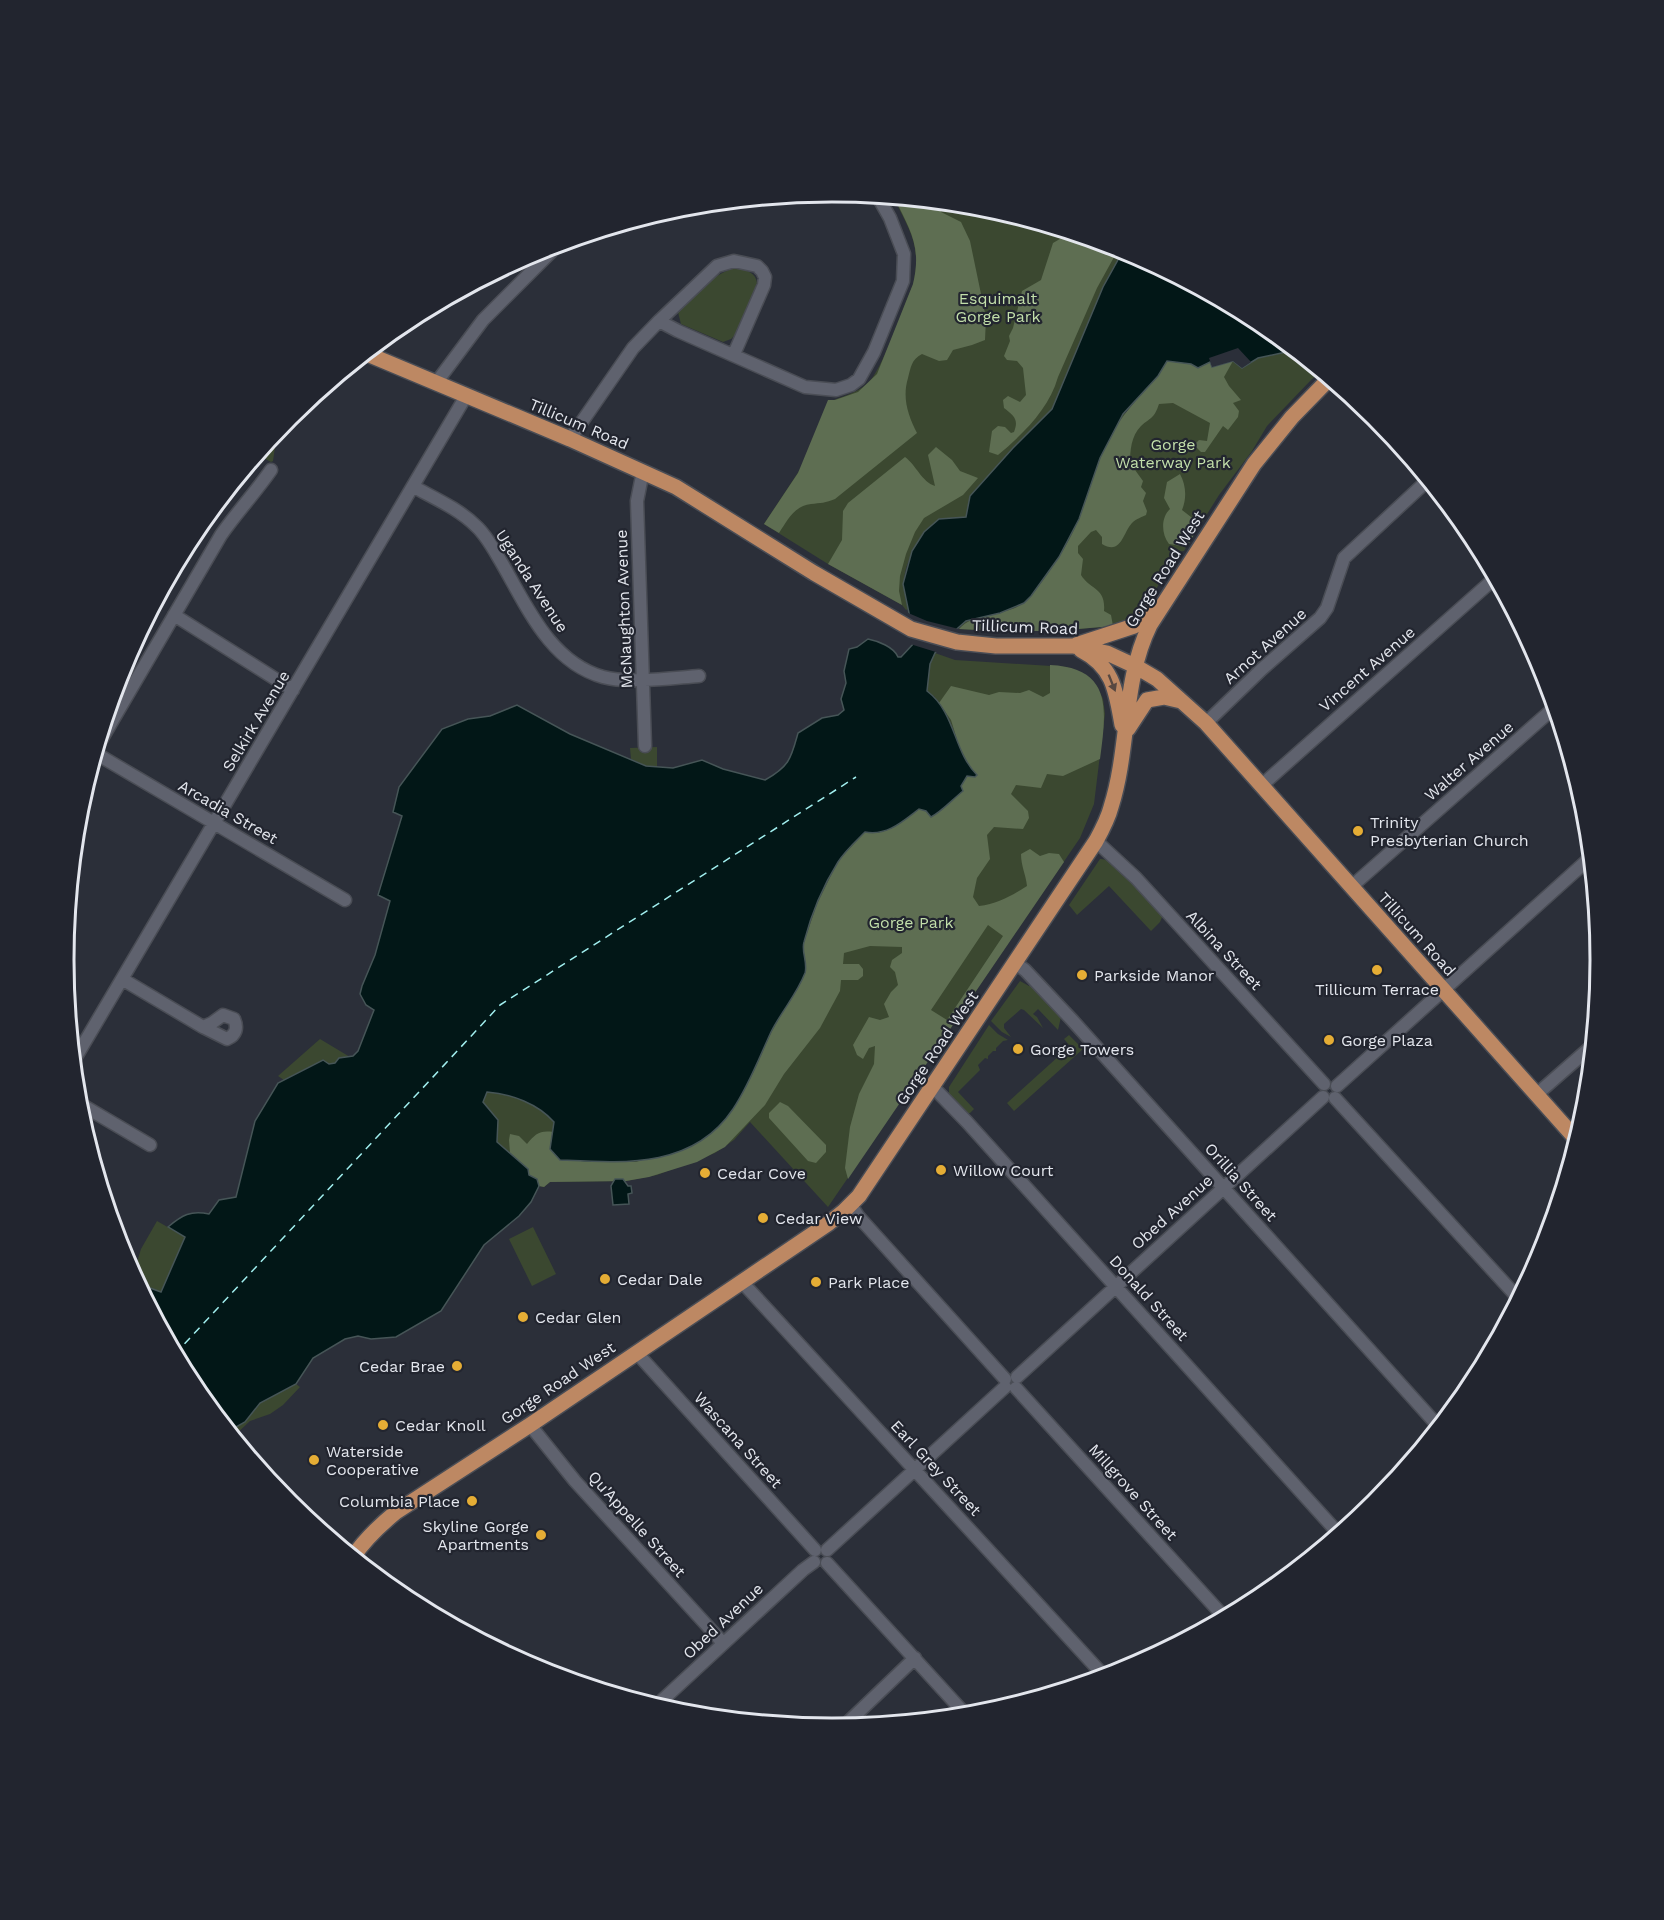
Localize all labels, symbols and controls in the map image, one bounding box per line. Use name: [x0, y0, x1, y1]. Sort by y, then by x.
park label: Esquimalt Gorge Park: [956, 289, 1040, 326]
street label: Tillicum Road: [526, 394, 632, 454]
park label: Gorge Waterway Park: [1115, 435, 1231, 472]
street label: Gorge Road West: [1121, 507, 1209, 631]
street label: Uganda Avenue: [492, 526, 572, 636]
street label: McNaughton Avenue: [612, 529, 636, 689]
street label: Arnot Avenue: [1220, 604, 1310, 688]
street label: Tillicum Road: [972, 616, 1078, 638]
street label: Vincent Avenue: [1315, 622, 1419, 716]
street label: Selkirk Avenue: [218, 667, 294, 775]
one-way arrow: [1107, 674, 1117, 692]
street label: Walter Avenue: [1421, 717, 1517, 805]
street label: Arcadia Street: [175, 776, 281, 848]
place label: Trinity Presbyterian Church: [1370, 813, 1529, 850]
marker: Trinity Presbyterian Church: [1351, 824, 1365, 838]
street label: Tillicum Road: [1374, 888, 1460, 980]
street label: Albina Street: [1182, 906, 1266, 994]
park label: Gorge Park: [869, 913, 953, 932]
marker: Tillicum Terrace: [1370, 963, 1384, 977]
place label: Parkside Manor: [1094, 966, 1215, 985]
marker: Parkside Manor: [1075, 968, 1089, 982]
place label: Tillicum Terrace: [1315, 980, 1439, 999]
street label: Gorge Road West: [892, 987, 982, 1109]
place label: Gorge Plaza: [1341, 1031, 1433, 1050]
marker: Gorge Plaza: [1322, 1033, 1336, 1047]
place label: Gorge Towers: [1030, 1040, 1134, 1059]
marker: Gorge Towers: [1011, 1042, 1025, 1056]
street label: Orillia Street: [1201, 1139, 1281, 1225]
place label: Willow Court: [953, 1161, 1054, 1180]
marker: Willow Court: [934, 1163, 948, 1177]
place label: Cedar Cove: [717, 1164, 806, 1183]
marker: Cedar Cove: [698, 1166, 712, 1180]
street label: Obed Avenue: [1128, 1171, 1216, 1253]
place label: Cedar View: [775, 1209, 862, 1228]
marker: Cedar View: [756, 1211, 770, 1225]
street label: Donald Street: [1106, 1251, 1193, 1345]
place label: Cedar Dale: [617, 1270, 703, 1289]
marker: Cedar Dale: [598, 1272, 612, 1286]
place label: Park Place: [828, 1273, 909, 1292]
marker: Park Place: [809, 1275, 823, 1289]
place label: Cedar Glen: [535, 1308, 622, 1327]
marker: Cedar Glen: [516, 1310, 530, 1324]
street label: Gorge Road West: [497, 1338, 619, 1428]
place label: Cedar Brae: [359, 1357, 445, 1376]
marker: Cedar Brae: [450, 1359, 464, 1373]
street label: Wascana Street: [690, 1388, 786, 1492]
place label: Cedar Knoll: [395, 1416, 486, 1435]
street label: Earl Grey Street: [887, 1416, 985, 1520]
marker: Cedar Knoll: [376, 1418, 390, 1432]
street label: Millgrove Street: [1085, 1440, 1181, 1544]
place label: Waterside Cooperative: [326, 1442, 419, 1479]
marker: Waterside Cooperative: [307, 1453, 321, 1467]
street label: Qu'Appelle Street: [584, 1467, 690, 1581]
place label: Columbia Place: [339, 1492, 460, 1511]
marker: Columbia Place: [465, 1494, 479, 1508]
place label: Skyline Gorge Apartments: [423, 1517, 529, 1554]
marker: Skyline Gorge Apartments: [534, 1528, 548, 1542]
street label: Obed Avenue: [679, 1579, 767, 1663]

